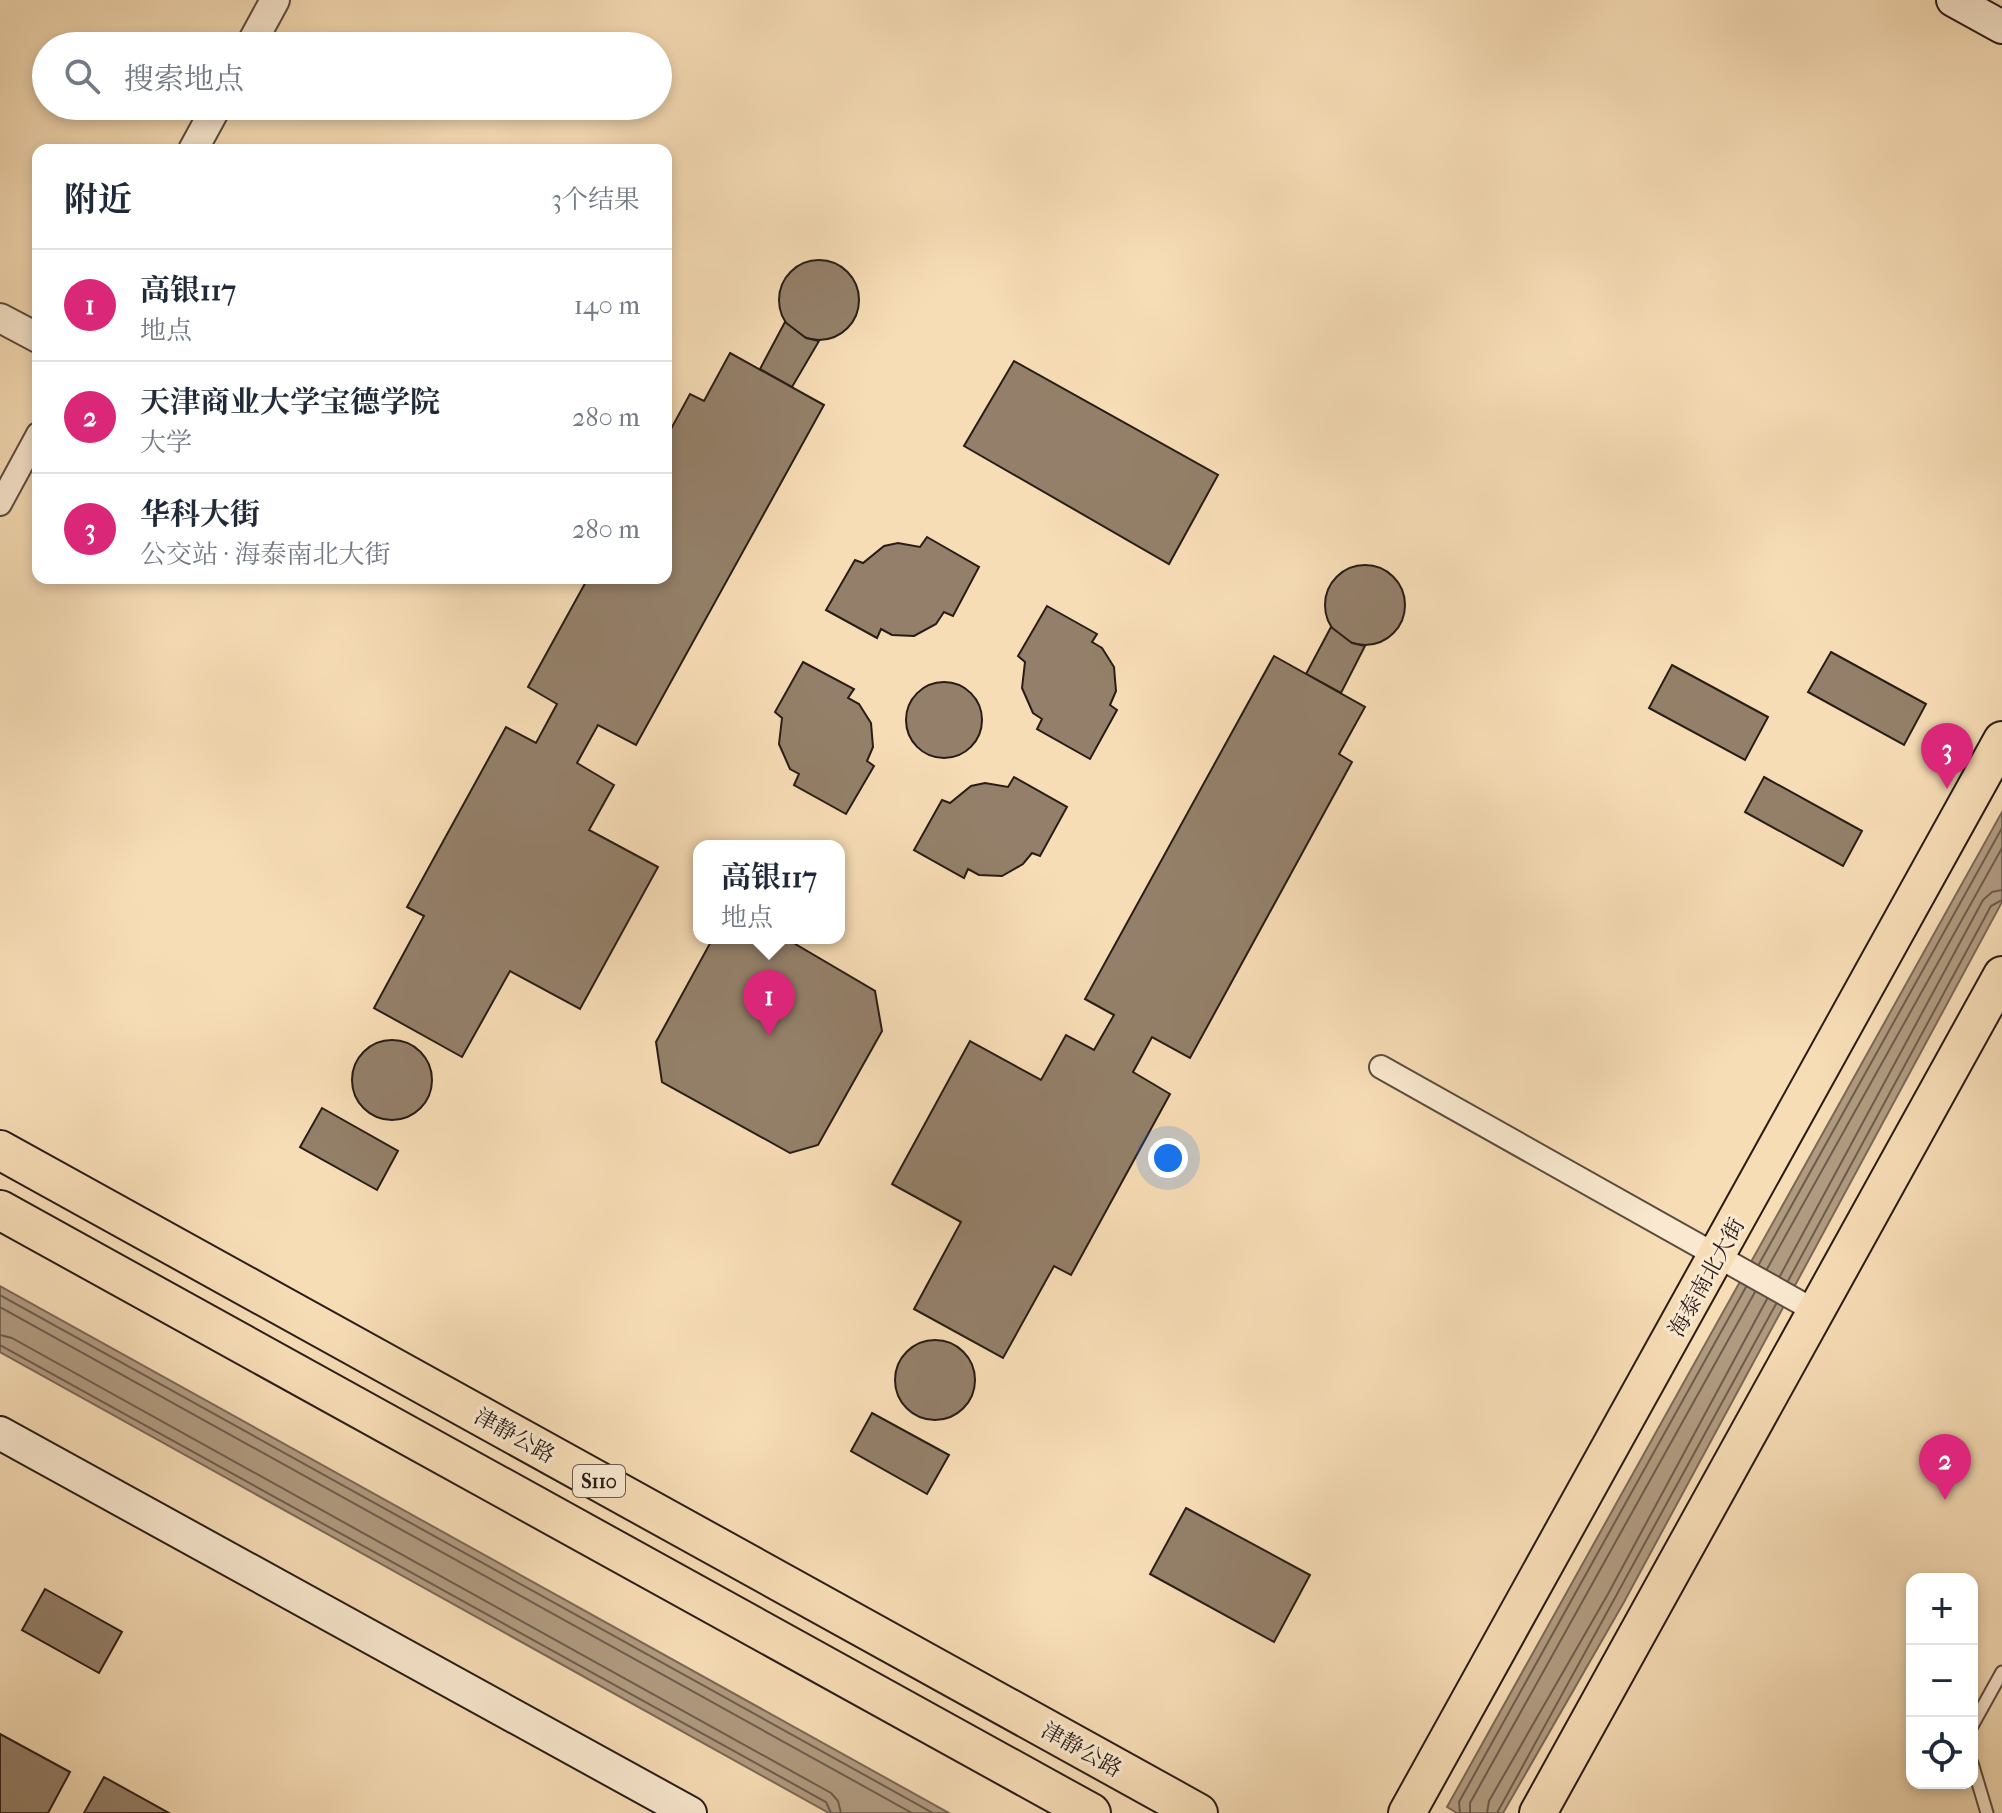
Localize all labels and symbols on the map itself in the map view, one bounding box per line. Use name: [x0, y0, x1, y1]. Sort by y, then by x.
pin: 3: [1921, 723, 1973, 789]
pin: 1: [743, 970, 795, 1036]
your location: [1148, 1138, 1188, 1178]
street label: 海泰南北大街: [1664, 1213, 1750, 1342]
street label: 津静公路: [470, 1403, 559, 1469]
pin: 2: [1919, 1434, 1971, 1500]
road number: S110: [573, 1465, 625, 1497]
street label: 津静公路: [1037, 1717, 1126, 1783]

